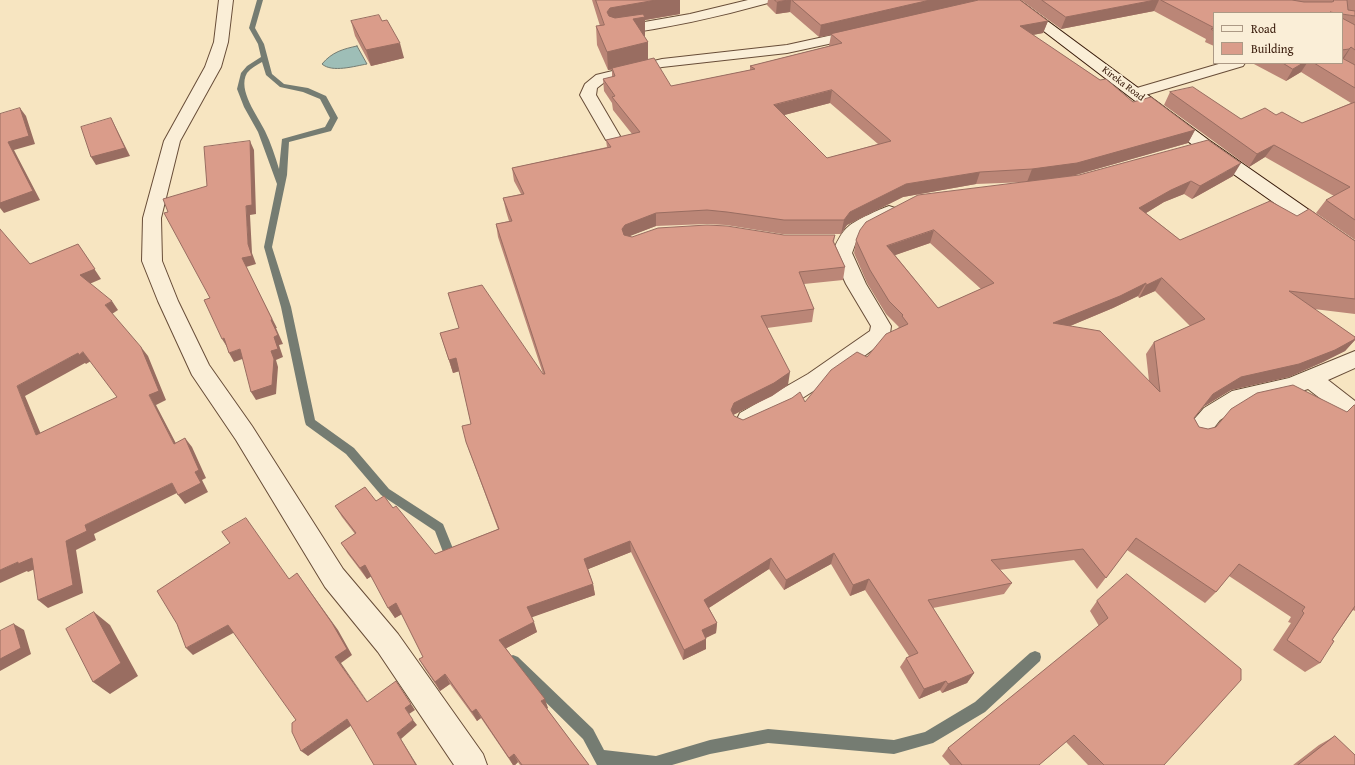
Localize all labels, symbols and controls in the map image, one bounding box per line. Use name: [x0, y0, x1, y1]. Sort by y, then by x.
legend: [1213, 12, 1343, 64]
text: Road: [1251, 20, 1276, 37]
text: Building: [1251, 40, 1294, 57]
street label: Kireka Road: [1099, 64, 1147, 104]

